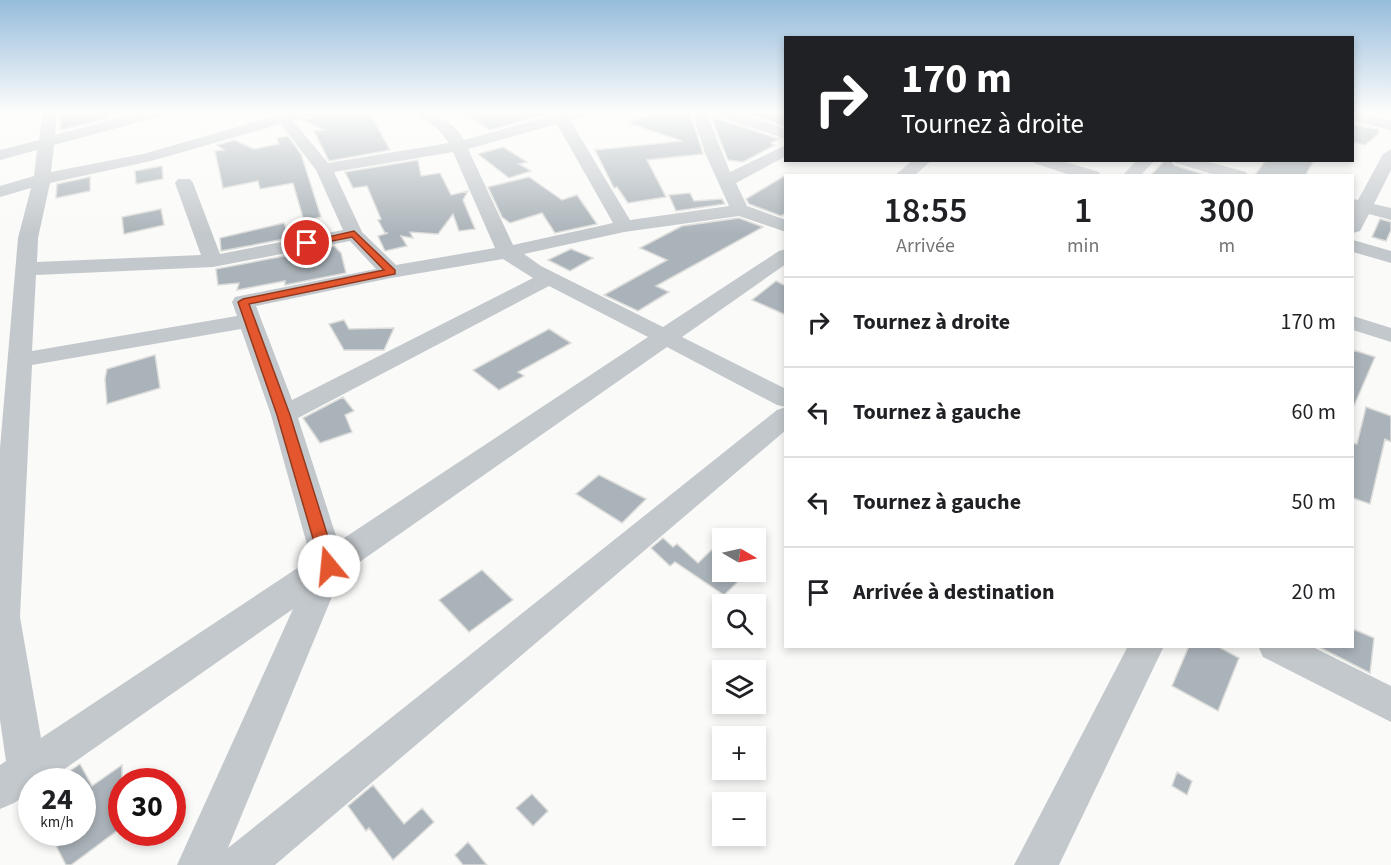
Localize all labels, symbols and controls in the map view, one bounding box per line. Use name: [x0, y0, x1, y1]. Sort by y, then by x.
text: 170 m: [901, 49, 1012, 109]
icon: right: [802, 60, 880, 138]
text: Tournez à droite: [901, 105, 1084, 144]
text: 18:55: [884, 185, 967, 236]
text: 1: [1074, 185, 1092, 236]
text: 300: [1199, 185, 1254, 236]
pin: [281, 217, 332, 268]
icon: arrive: [290, 226, 323, 259]
text: Arrivée: [896, 232, 955, 260]
text: min: [1067, 232, 1099, 260]
text: m: [1218, 232, 1235, 260]
icon: right: [802, 306, 835, 339]
text: Tournez à droite: [853, 306, 1010, 338]
text: 170 m: [1281, 306, 1336, 338]
icon: left: [802, 396, 835, 429]
text: Tournez à gauche: [853, 396, 1021, 428]
text: 60 m: [1291, 396, 1336, 428]
icon: left: [802, 486, 835, 519]
text: Tournez à gauche: [853, 486, 1021, 518]
text: 50 m: [1291, 486, 1336, 518]
north arrow: [712, 528, 766, 582]
map controls: [712, 528, 766, 846]
position arrow: [297, 534, 361, 598]
icon: arrive: [802, 576, 835, 609]
text: Arrivée à destination: [853, 576, 1055, 608]
text: 20 m: [1291, 576, 1336, 608]
button: search: [712, 594, 766, 648]
button: layers: [712, 660, 766, 714]
button: +: [712, 726, 766, 780]
speed limit sign: 30: [108, 768, 186, 846]
text: 24: [41, 778, 73, 821]
button: −: [712, 792, 766, 846]
text: km/h: [40, 812, 74, 833]

